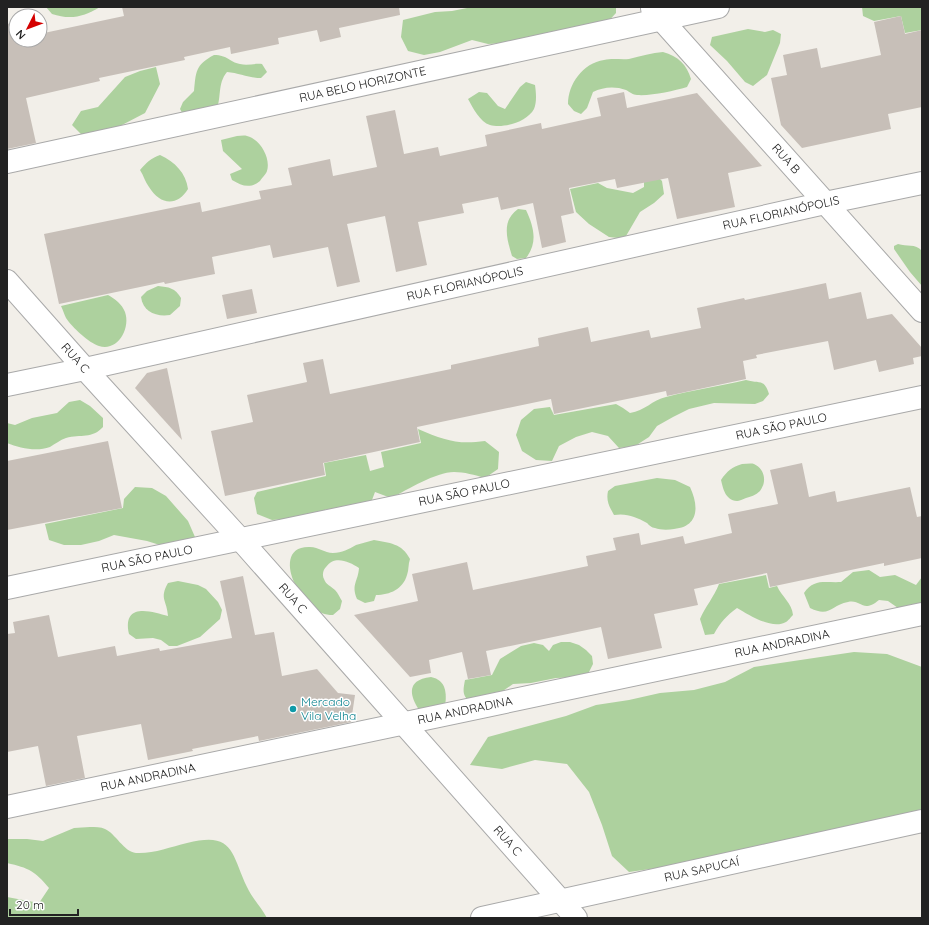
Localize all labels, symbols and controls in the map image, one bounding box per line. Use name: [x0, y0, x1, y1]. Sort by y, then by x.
north arrow: [8, 8, 48, 48]
text: N: [13, 27, 28, 42]
street label: RUA BELO HORIZONTE: [298, 63, 428, 105]
street label: RUA B: [769, 140, 804, 177]
street label: RUA FLORIANÓPOLIS: [721, 192, 841, 233]
street label: RUA FLORIANÓPOLIS: [405, 263, 525, 304]
street label: RUA C: [58, 340, 93, 376]
street label: RUA SÃO PAULO: [734, 409, 828, 443]
street label: RUA SÃO PAULO: [417, 475, 511, 509]
street label: RUA SÃO PAULO: [100, 541, 194, 575]
street label: RUA C: [276, 580, 310, 616]
street label: RUA ANDRADINA: [733, 626, 831, 660]
street label: RUA ANDRADINA: [416, 693, 514, 727]
place label: Mercado Vila Velha: [301, 694, 356, 723]
marker: Mercado Vila Velha: [288, 704, 298, 714]
street label: RUA ANDRADINA: [99, 759, 197, 794]
street label: RUA C: [491, 822, 525, 859]
street label: RUA SAPUCAÍ: [663, 853, 741, 885]
scale bar: [10, 891, 78, 917]
text: 20 m: [16, 897, 44, 912]

